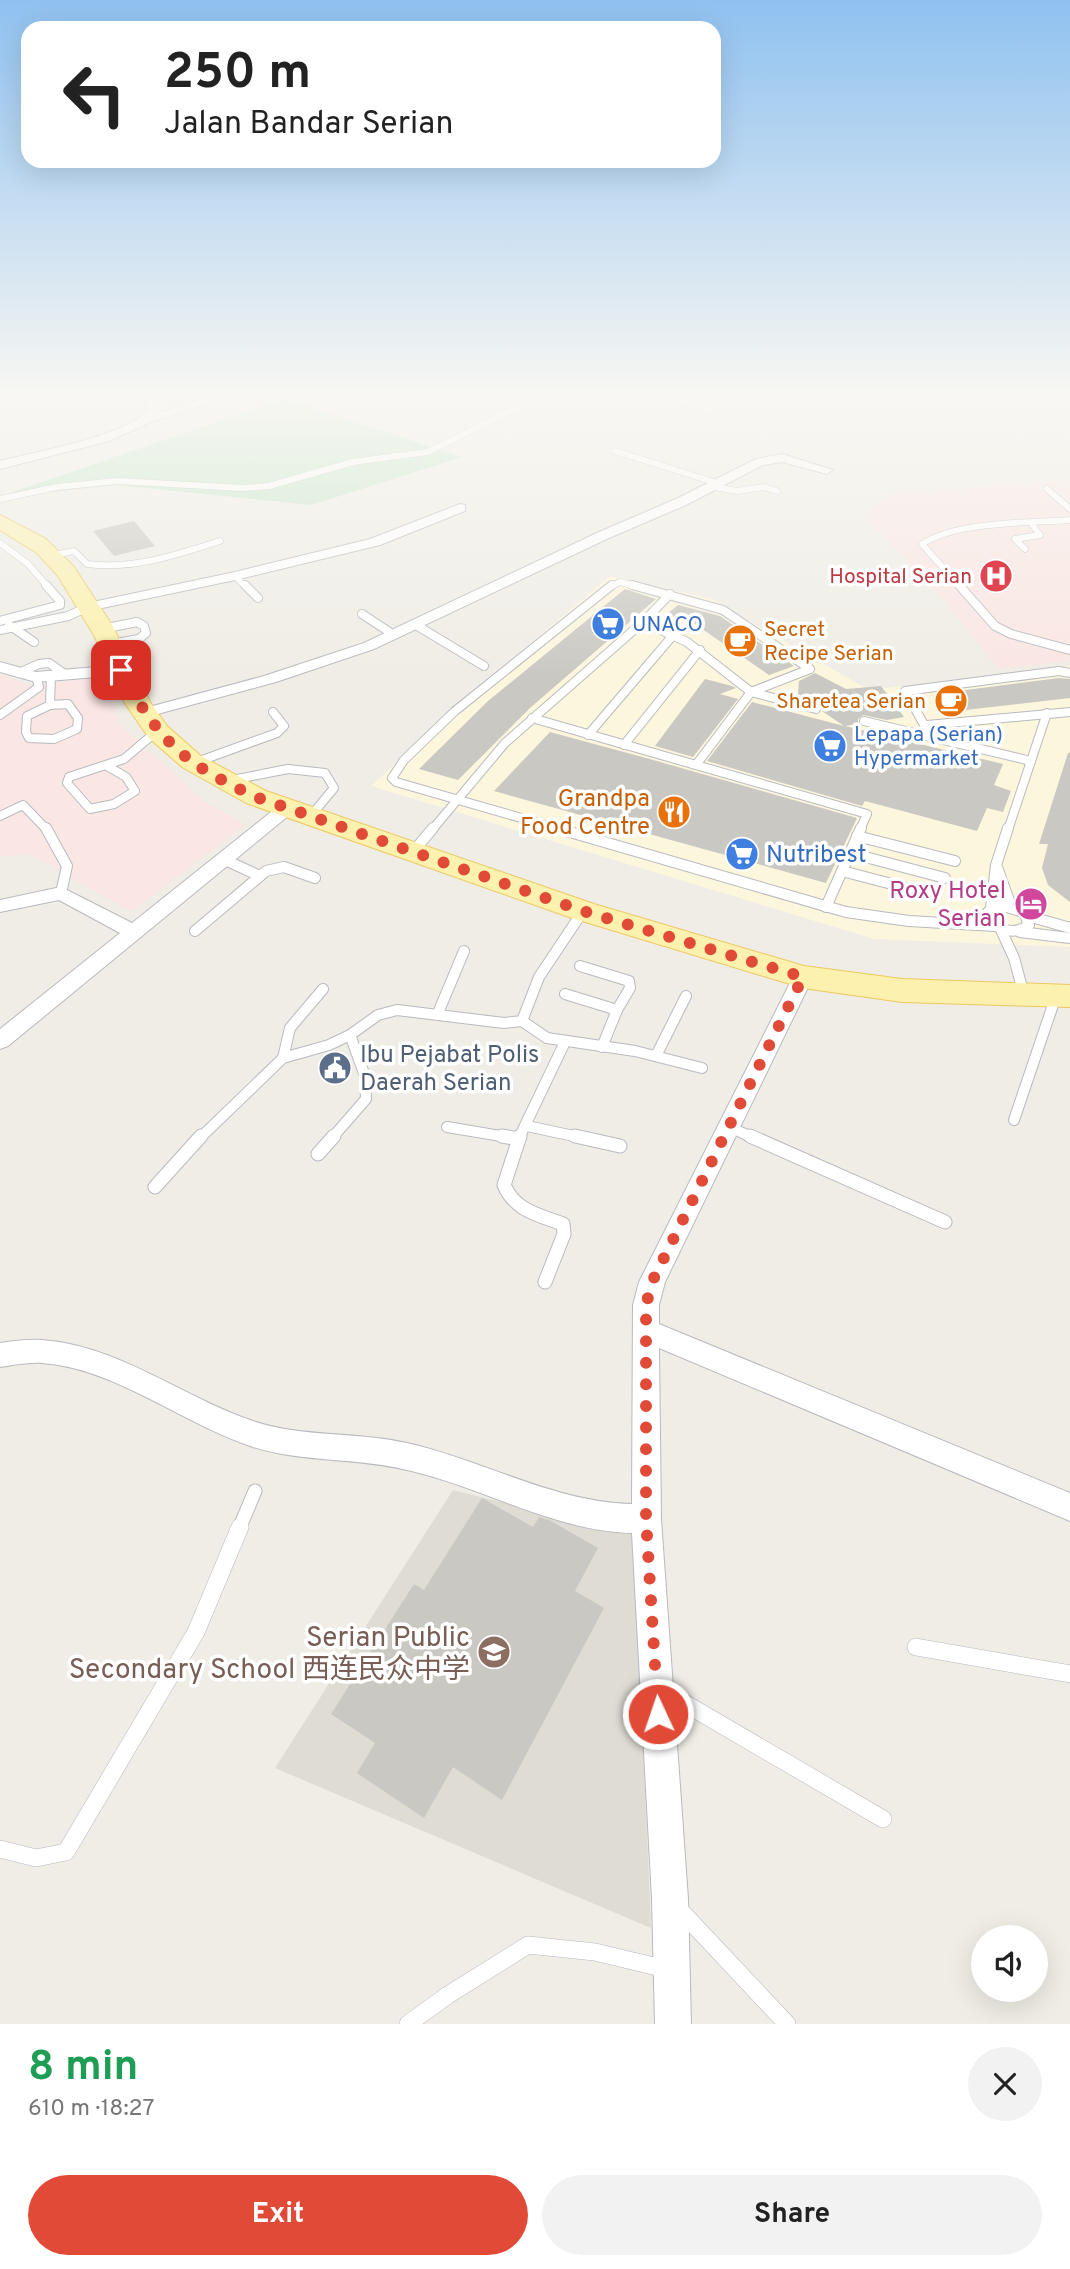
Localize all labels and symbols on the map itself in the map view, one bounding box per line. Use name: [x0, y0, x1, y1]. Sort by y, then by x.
hospital icon: Hospital Serian: [977, 557, 1015, 595]
place label: Hospital Serian: [829, 564, 972, 591]
supermarket icon: UNACO: [589, 605, 627, 643]
place label: UNACO: [632, 612, 703, 639]
place label: Secret Recipe Serian: [764, 617, 894, 668]
cafe icon: Secret Recipe Serian: [721, 622, 759, 660]
pin: [91, 640, 151, 700]
cafe icon: Sharetea Serian: [932, 682, 970, 720]
place label: Sharetea Serian: [776, 689, 926, 716]
place label: Lepapa (Serian) Hypermarket: [854, 722, 1003, 773]
supermarket icon: Lepapa (Serian) Hypermarket: [811, 727, 849, 765]
place label: Grandpa Food Centre: [520, 785, 650, 843]
restaurant icon: Grandpa Food Centre: [655, 793, 693, 831]
supermarket icon: Nutribest: [723, 835, 761, 873]
place label: Nutribest: [766, 841, 867, 871]
place label: Roxy Hotel Serian: [889, 877, 1006, 935]
hotel icon: Roxy Hotel Serian: [1012, 885, 1050, 923]
place label: Ibu Pejabat Polis Daerah Serian: [360, 1041, 539, 1099]
public building icon: Ibu Pejabat Polis Daerah Serian: [316, 1049, 354, 1087]
place label: Serian Public Secondary School 西连民众中学: [69, 1621, 470, 1689]
school or university icon: Serian Public Secondary School 西连民众中学: [475, 1633, 513, 1671]
position arrow: [621, 1677, 695, 1751]

